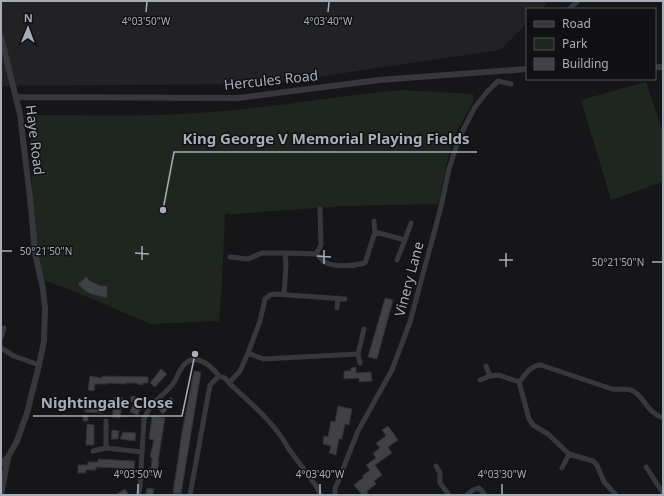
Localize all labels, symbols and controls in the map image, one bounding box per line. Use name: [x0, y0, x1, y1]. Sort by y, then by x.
north arrow: [8, 8, 48, 48]
legend: [526, 8, 656, 80]
text: N: [24, 10, 33, 25]
text: 4°03'50"W: [122, 14, 171, 28]
text: 4°03'40"W: [304, 14, 353, 28]
text: Road: [562, 15, 591, 32]
text: Park: [562, 35, 588, 52]
text: Building: [562, 55, 609, 72]
street label: Hercules Road: [223, 65, 319, 94]
street label: Haye Road: [22, 104, 49, 176]
callout: King George V Memorial Playing Fields: [174, 125, 477, 152]
text: King George V Memorial Playing Fields: [182, 128, 470, 148]
street label: Vinery Lane: [389, 239, 428, 318]
text: 50°21'50"N: [20, 244, 72, 258]
text: 50°21'50"N: [592, 255, 644, 269]
callout: Nightingale Close: [33, 389, 182, 416]
text: Nightingale Close: [41, 392, 173, 412]
text: 4°03'50"W: [114, 467, 163, 481]
text: 4°03'40"W: [296, 467, 345, 481]
text: 4°03'30"W: [478, 467, 527, 481]

